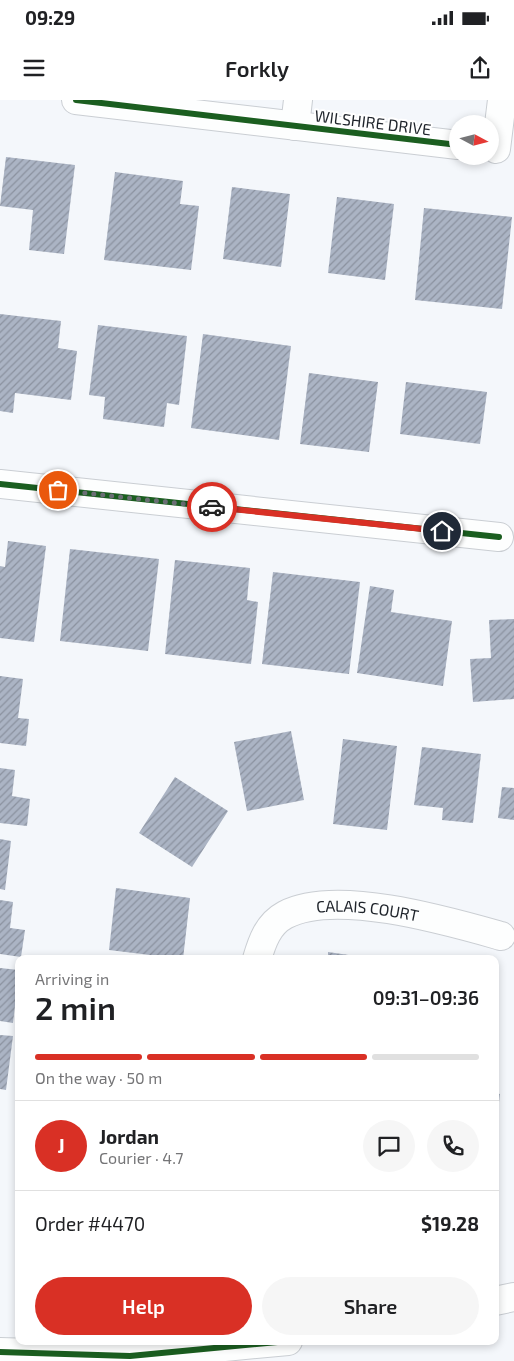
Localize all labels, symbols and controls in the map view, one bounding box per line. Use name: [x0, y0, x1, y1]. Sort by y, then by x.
text: 09:29: [25, 6, 75, 29]
icon: menu: [20, 54, 48, 82]
icon: share: [466, 54, 494, 82]
text: Forkly: [225, 55, 289, 81]
street label: WILSHIRE DRIVE: [314, 105, 432, 139]
north arrow: [449, 115, 499, 165]
map controls: [449, 115, 499, 165]
pin: [37, 469, 79, 511]
icon: bag: [44, 476, 72, 504]
courier: [187, 482, 237, 532]
icon: car: [198, 493, 226, 521]
pin: [421, 510, 463, 552]
icon: home: [428, 517, 456, 545]
street label: CALAIS COURT: [315, 895, 421, 924]
text: Arriving in: [35, 969, 109, 988]
text: 09:31–09:36: [373, 986, 479, 1009]
text: 2 min: [35, 988, 116, 1026]
text: On the way · 50 m: [35, 1068, 162, 1087]
button: chat: [363, 1120, 415, 1172]
button: phone: [427, 1120, 479, 1172]
text: Jordan: [99, 1125, 159, 1148]
text: J: [57, 1134, 65, 1157]
text: Courier · 4.7: [99, 1148, 183, 1167]
text: Order #4470: [35, 1212, 145, 1235]
text: $19.28: [421, 1212, 479, 1235]
button: Help: [35, 1277, 252, 1335]
button: Share: [262, 1277, 479, 1335]

